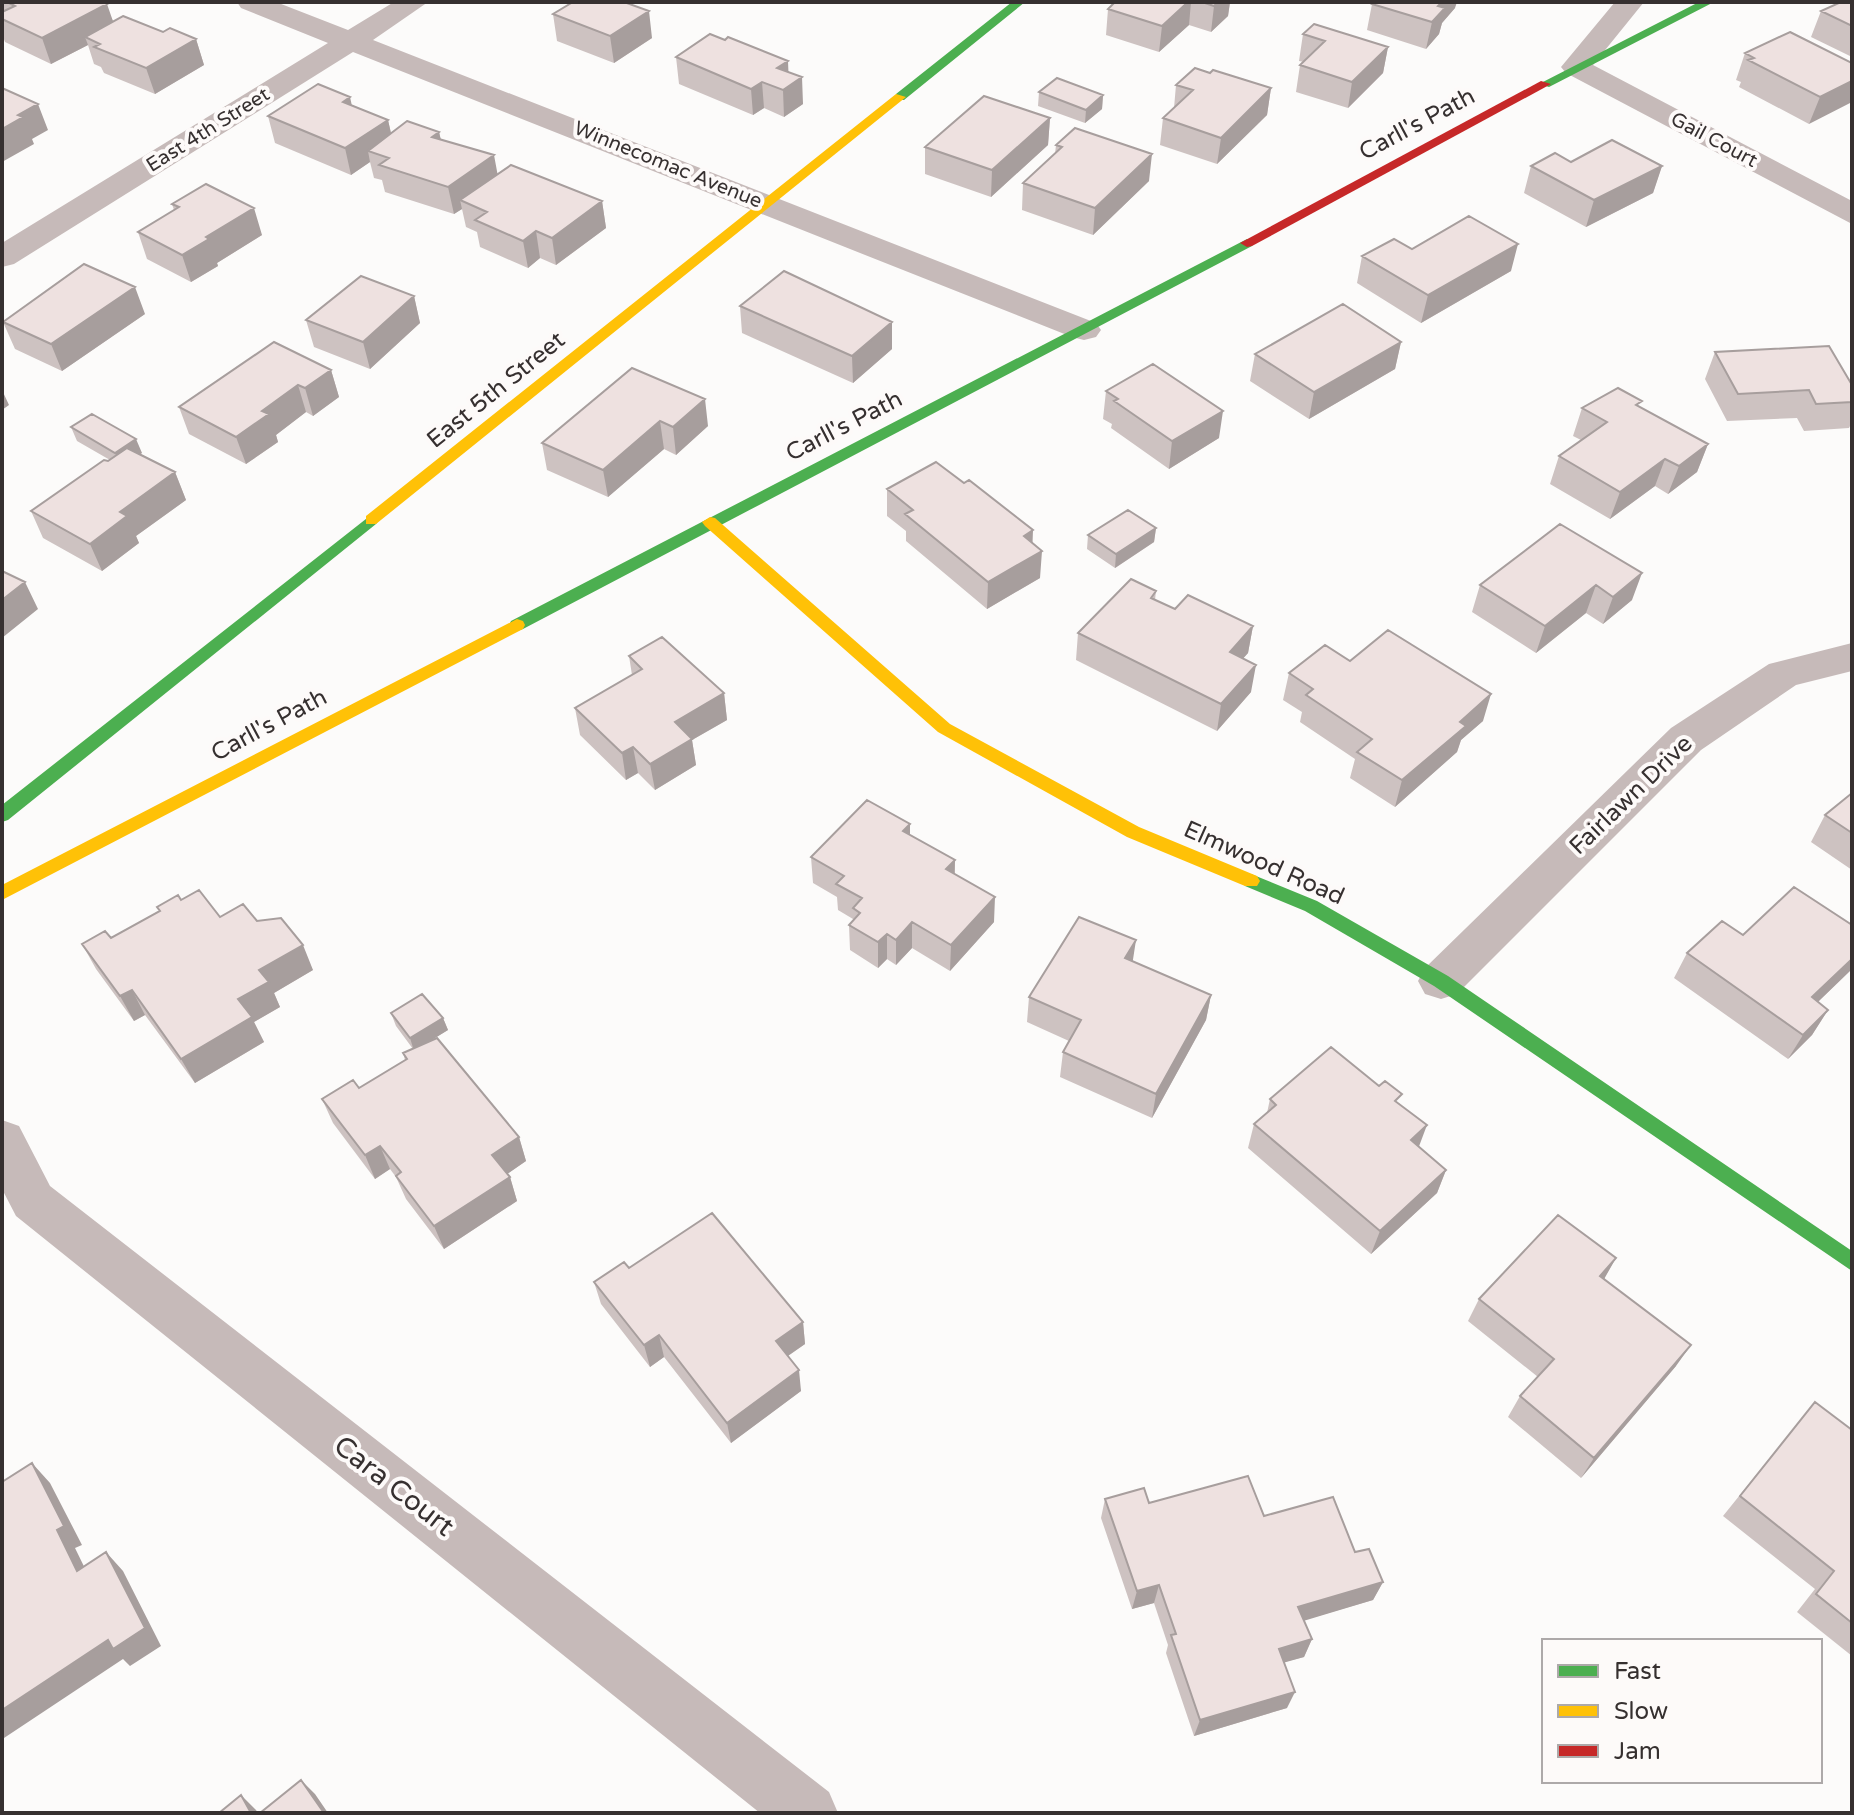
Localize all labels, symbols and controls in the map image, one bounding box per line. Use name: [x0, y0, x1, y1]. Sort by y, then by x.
street label: Carll's Path: [1354, 81, 1480, 167]
street label: East 4th Street: [142, 82, 274, 178]
street label: Gail Court: [1667, 107, 1762, 173]
street label: Winnecomac Avenue: [571, 116, 765, 214]
street label: East 5th Street: [421, 326, 571, 454]
street label: Carll's Path: [781, 384, 907, 468]
street label: Carll's Path: [206, 682, 332, 768]
street label: Fairlawn Drive: [1564, 729, 1698, 861]
street label: Elmwood Road: [1179, 815, 1349, 911]
street label: Cara Court: [327, 1428, 461, 1544]
legend: [1542, 1639, 1822, 1783]
text: Fast: [1614, 1657, 1661, 1686]
text: Slow: [1614, 1697, 1668, 1726]
text: Jam: [1614, 1737, 1661, 1766]

